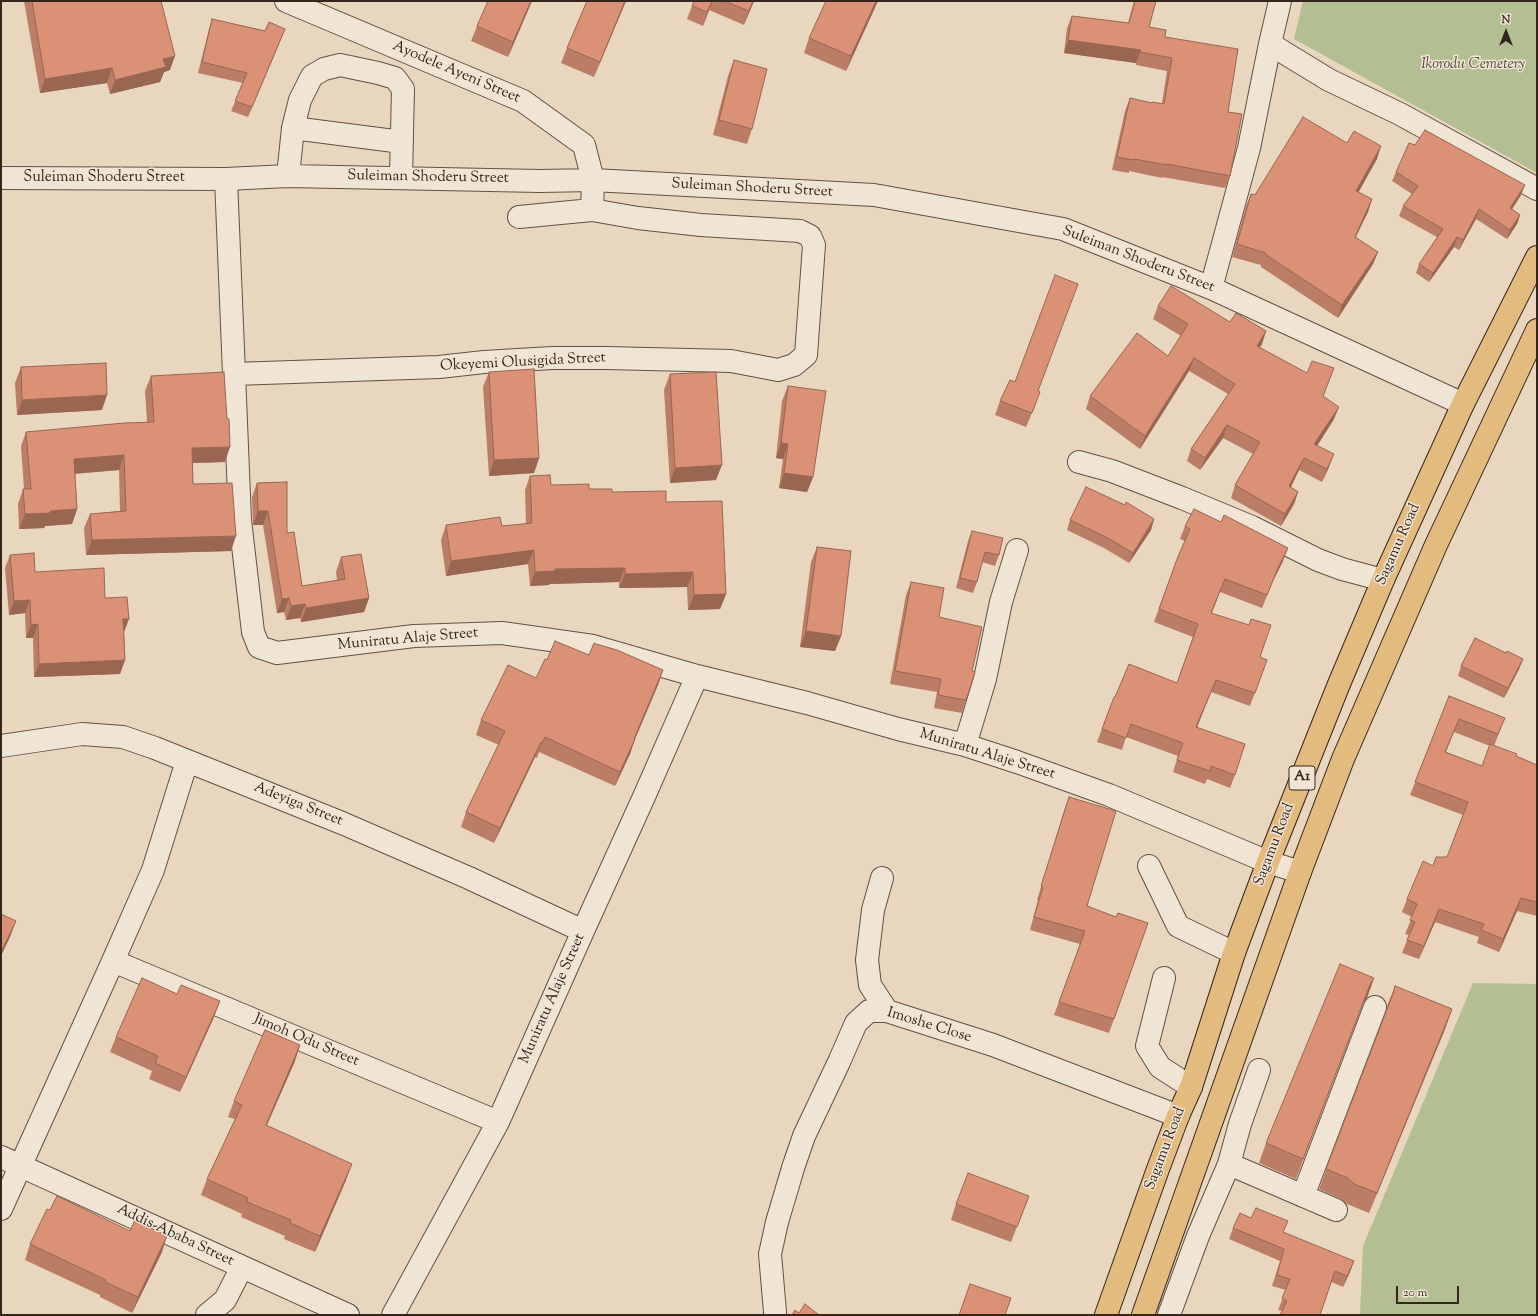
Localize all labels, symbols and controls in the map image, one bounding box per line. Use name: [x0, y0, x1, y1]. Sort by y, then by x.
north arrow: [1486, 12, 1526, 52]
text: N: [1502, 12, 1510, 28]
street label: Ayodele Ayeni Street: [390, 38, 522, 108]
park label: Ikorodu Cemetery: [1421, 56, 1525, 74]
street label: Suleiman Shoderu Street: [347, 168, 509, 188]
street label: Suleiman Shoderu Street: [23, 169, 185, 187]
street label: Suleiman Shoderu Street: [671, 176, 833, 202]
street label: Suleiman Shoderu Street: [1059, 223, 1217, 297]
street label: Okeyemi Olusigida Street: [440, 350, 606, 376]
street label: Sagamu Road: [1373, 501, 1425, 589]
street label: Muniratu Alaje Street: [337, 625, 479, 655]
street label: Muniratu Alaje Street: [917, 726, 1057, 784]
road number: A1: [1289, 766, 1315, 790]
street label: Adeyiga Street: [251, 779, 345, 831]
street label: Sagamu Road: [1251, 801, 1299, 889]
street label: Muniratu Alaje Street: [516, 931, 590, 1067]
street label: Imoshe Close: [885, 1005, 973, 1047]
street label: Jimoh Odu Street: [251, 1011, 361, 1071]
street label: Sagamu Road: [1142, 1105, 1190, 1193]
street label: Addis-Ababa Street: [114, 1201, 236, 1271]
scale bar: [1398, 1278, 1461, 1304]
text: 20 m: [1403, 1284, 1427, 1302]

